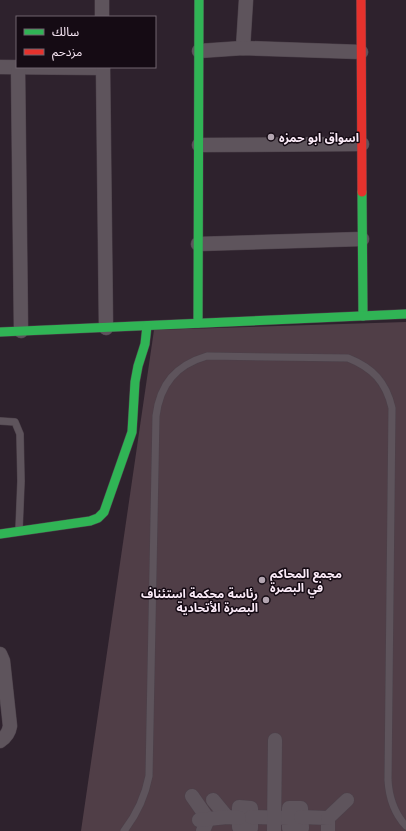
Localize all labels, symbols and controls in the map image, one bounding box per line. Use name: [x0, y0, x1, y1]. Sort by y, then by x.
legend: [16, 16, 156, 68]
text: سالك: [52, 24, 79, 39]
text: مزدحم: [52, 44, 82, 61]
place label: اسواق ابو حمزه: [279, 130, 359, 145]
marker: اسواق ابو حمزه: [266, 132, 276, 142]
place label: مجمع المحاكم في البصرة: [270, 566, 342, 597]
marker: مجمع المحاكم في البصرة: [257, 575, 267, 585]
place label: رئاسة محكمة استئناف البصرة الأتحادية: [141, 586, 258, 615]
marker: رئاسة محكمة استئناف البصرة الأتحادية: [261, 595, 271, 605]

